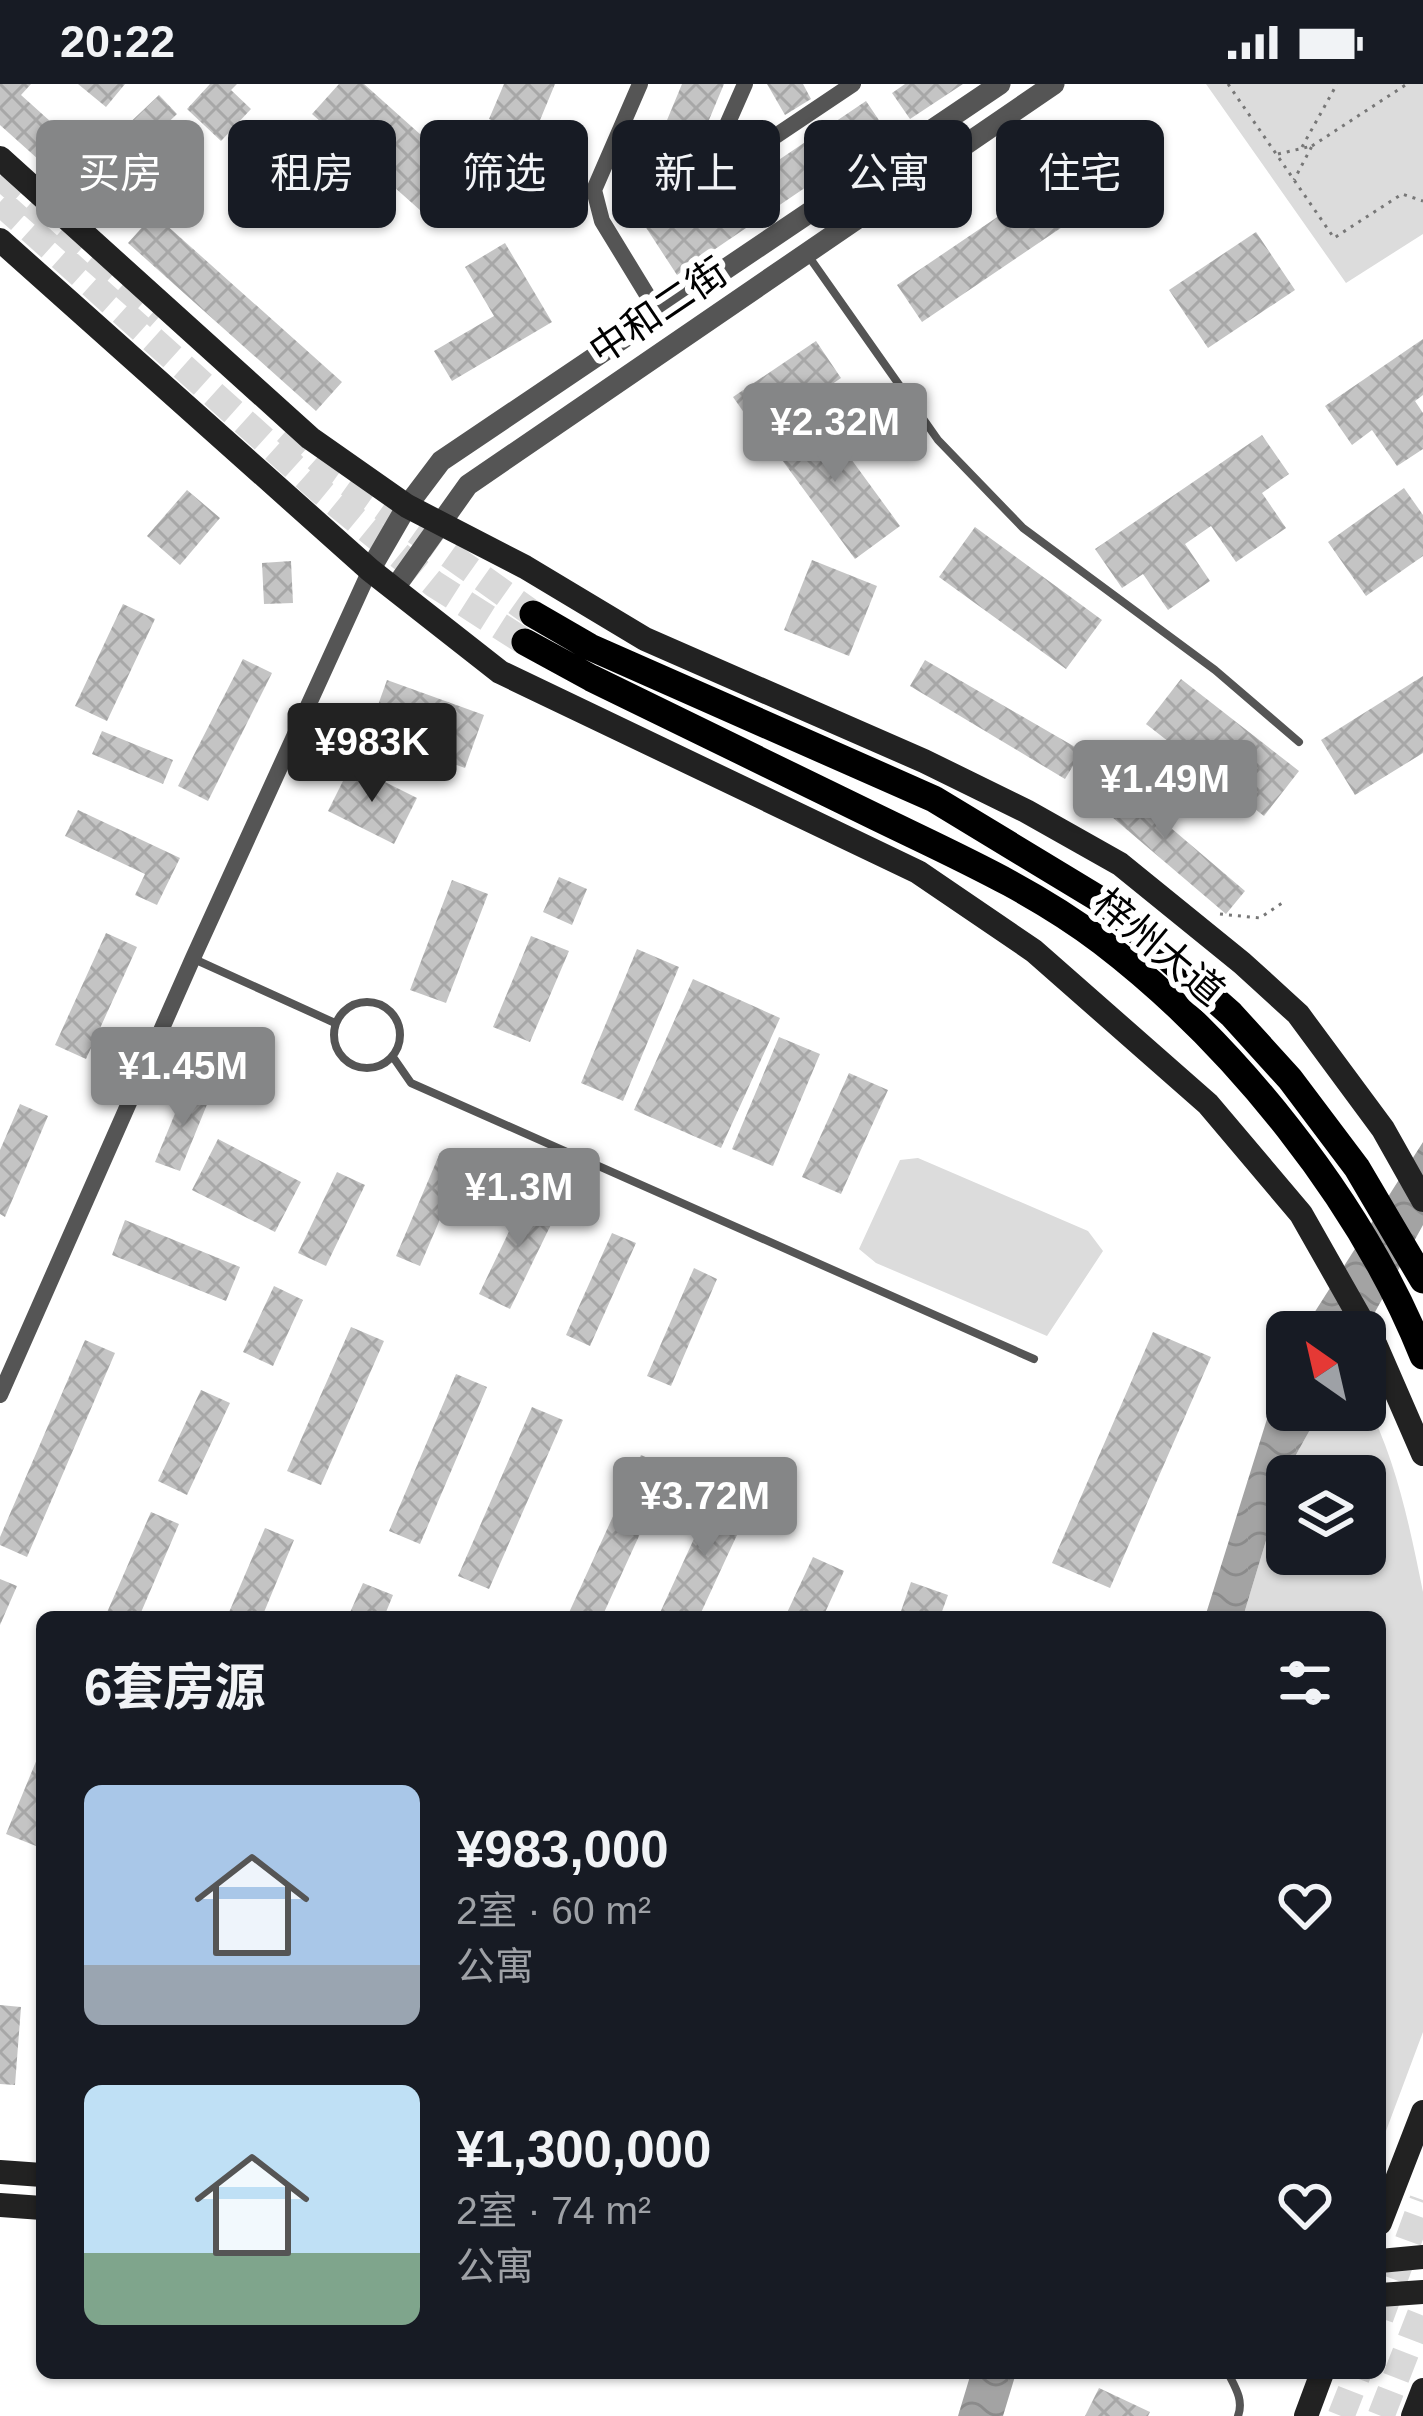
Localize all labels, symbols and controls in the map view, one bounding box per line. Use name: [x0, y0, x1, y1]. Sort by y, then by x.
text: 20:22: [60, 16, 175, 67]
chip: 买房: [36, 120, 204, 228]
chip: 租房: [228, 120, 396, 228]
chip: 筛选: [420, 120, 588, 228]
chip: 新上: [612, 120, 780, 228]
chip: 公寓: [804, 120, 972, 228]
chip: 住宅: [996, 120, 1164, 228]
street label: 中和二街: [581, 250, 735, 372]
pin: ¥2.32M: [737, 383, 933, 485]
text: ¥2.32M: [770, 400, 900, 443]
pin: ¥983K: [288, 703, 456, 805]
text: ¥983K: [315, 720, 429, 763]
pin: ¥1.49M: [1067, 740, 1263, 842]
text: ¥1.49M: [1100, 757, 1230, 800]
street label: 梓州大道: [1085, 880, 1233, 1014]
pin: ¥1.45M: [85, 1027, 281, 1129]
text: ¥1.45M: [118, 1044, 248, 1087]
pin: ¥1.3M: [435, 1148, 603, 1250]
text: ¥1.3M: [465, 1165, 573, 1208]
north arrow: [1266, 1311, 1386, 1431]
map controls: [1266, 1311, 1386, 1575]
button: layers: [1266, 1455, 1386, 1575]
pin: ¥3.72M: [607, 1457, 803, 1559]
text: ¥3.72M: [640, 1474, 770, 1517]
icon: filters: [1272, 1650, 1338, 1716]
text: 6套房源: [84, 1659, 265, 1716]
text: ¥983,000: [456, 1821, 669, 1878]
icon: home: [180, 1833, 324, 1977]
icon: heart: [1272, 1872, 1338, 1938]
text: 2室 · 60 m²: [456, 1889, 651, 1932]
text: 公寓: [456, 1945, 534, 1988]
text: ¥1,300,000: [456, 2121, 711, 2178]
icon: home: [180, 2133, 324, 2277]
icon: heart: [1272, 2172, 1338, 2238]
text: 2室 · 74 m²: [456, 2189, 651, 2232]
text: 公寓: [456, 2245, 534, 2288]

